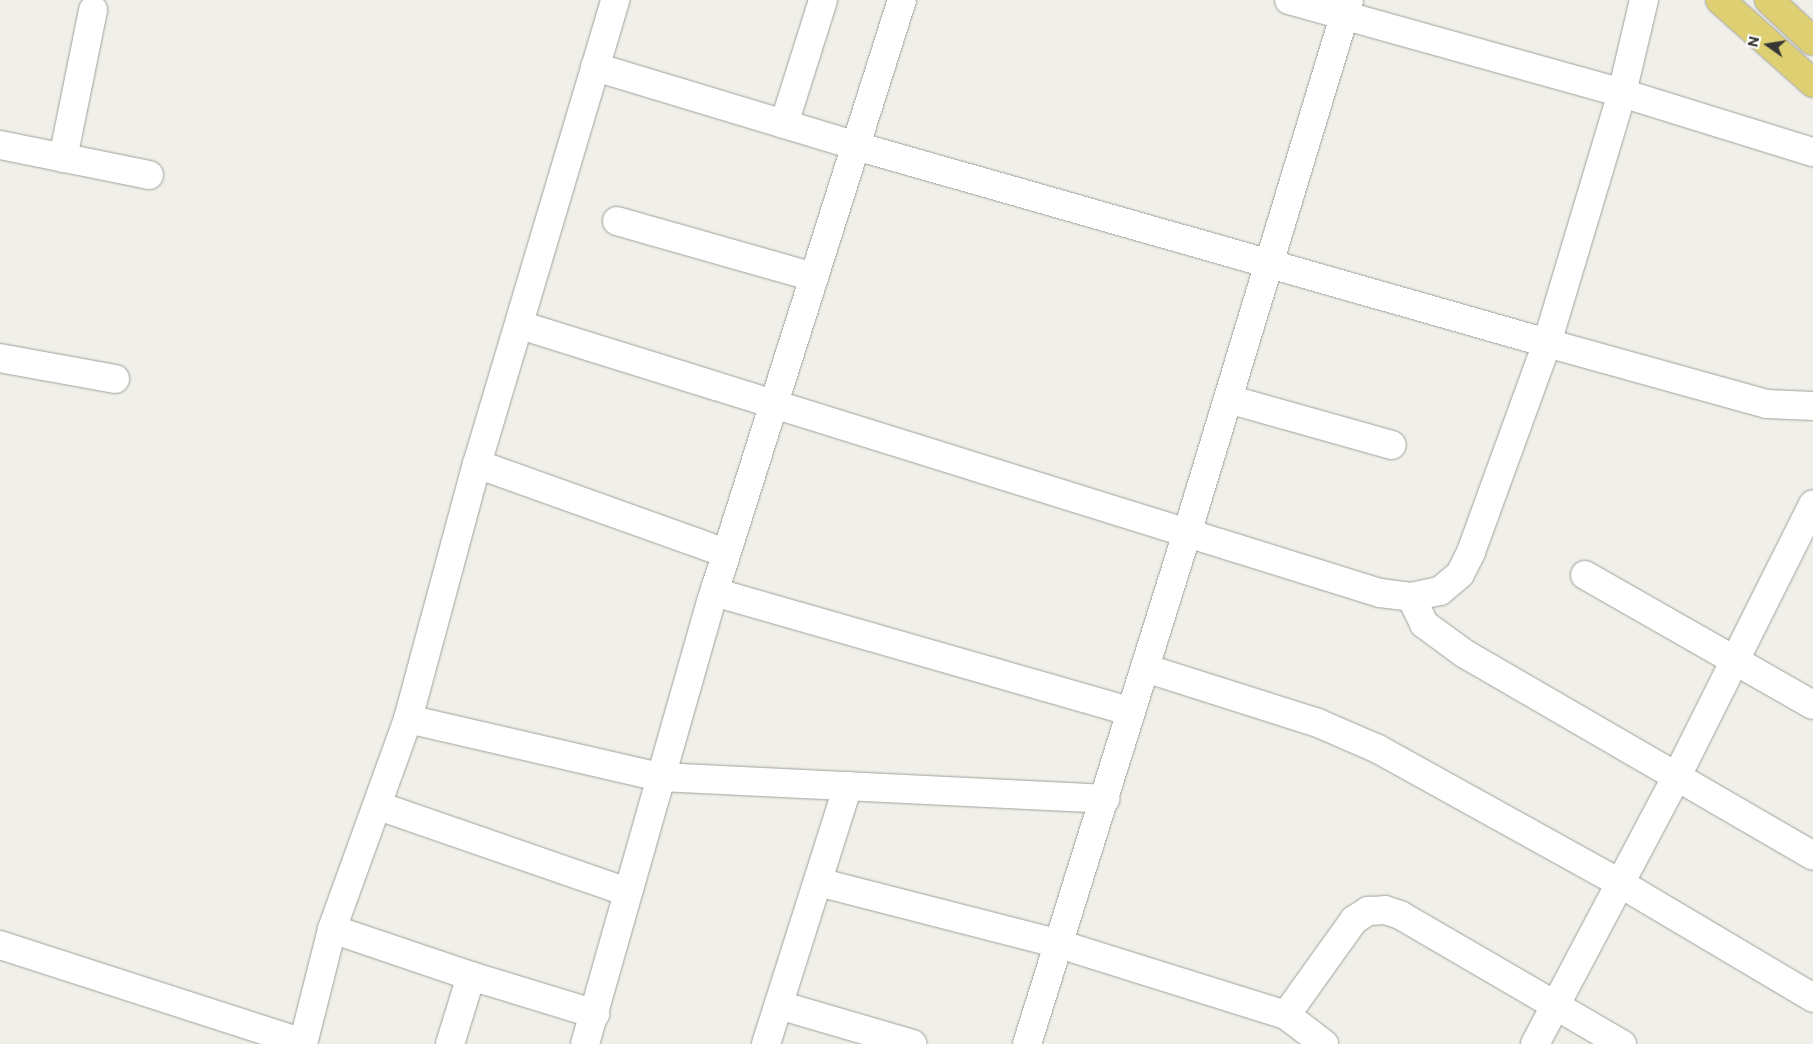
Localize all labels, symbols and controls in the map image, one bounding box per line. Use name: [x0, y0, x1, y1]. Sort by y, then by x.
north arrow: [1743, 20, 1793, 70]
text: N: [1743, 34, 1762, 49]

